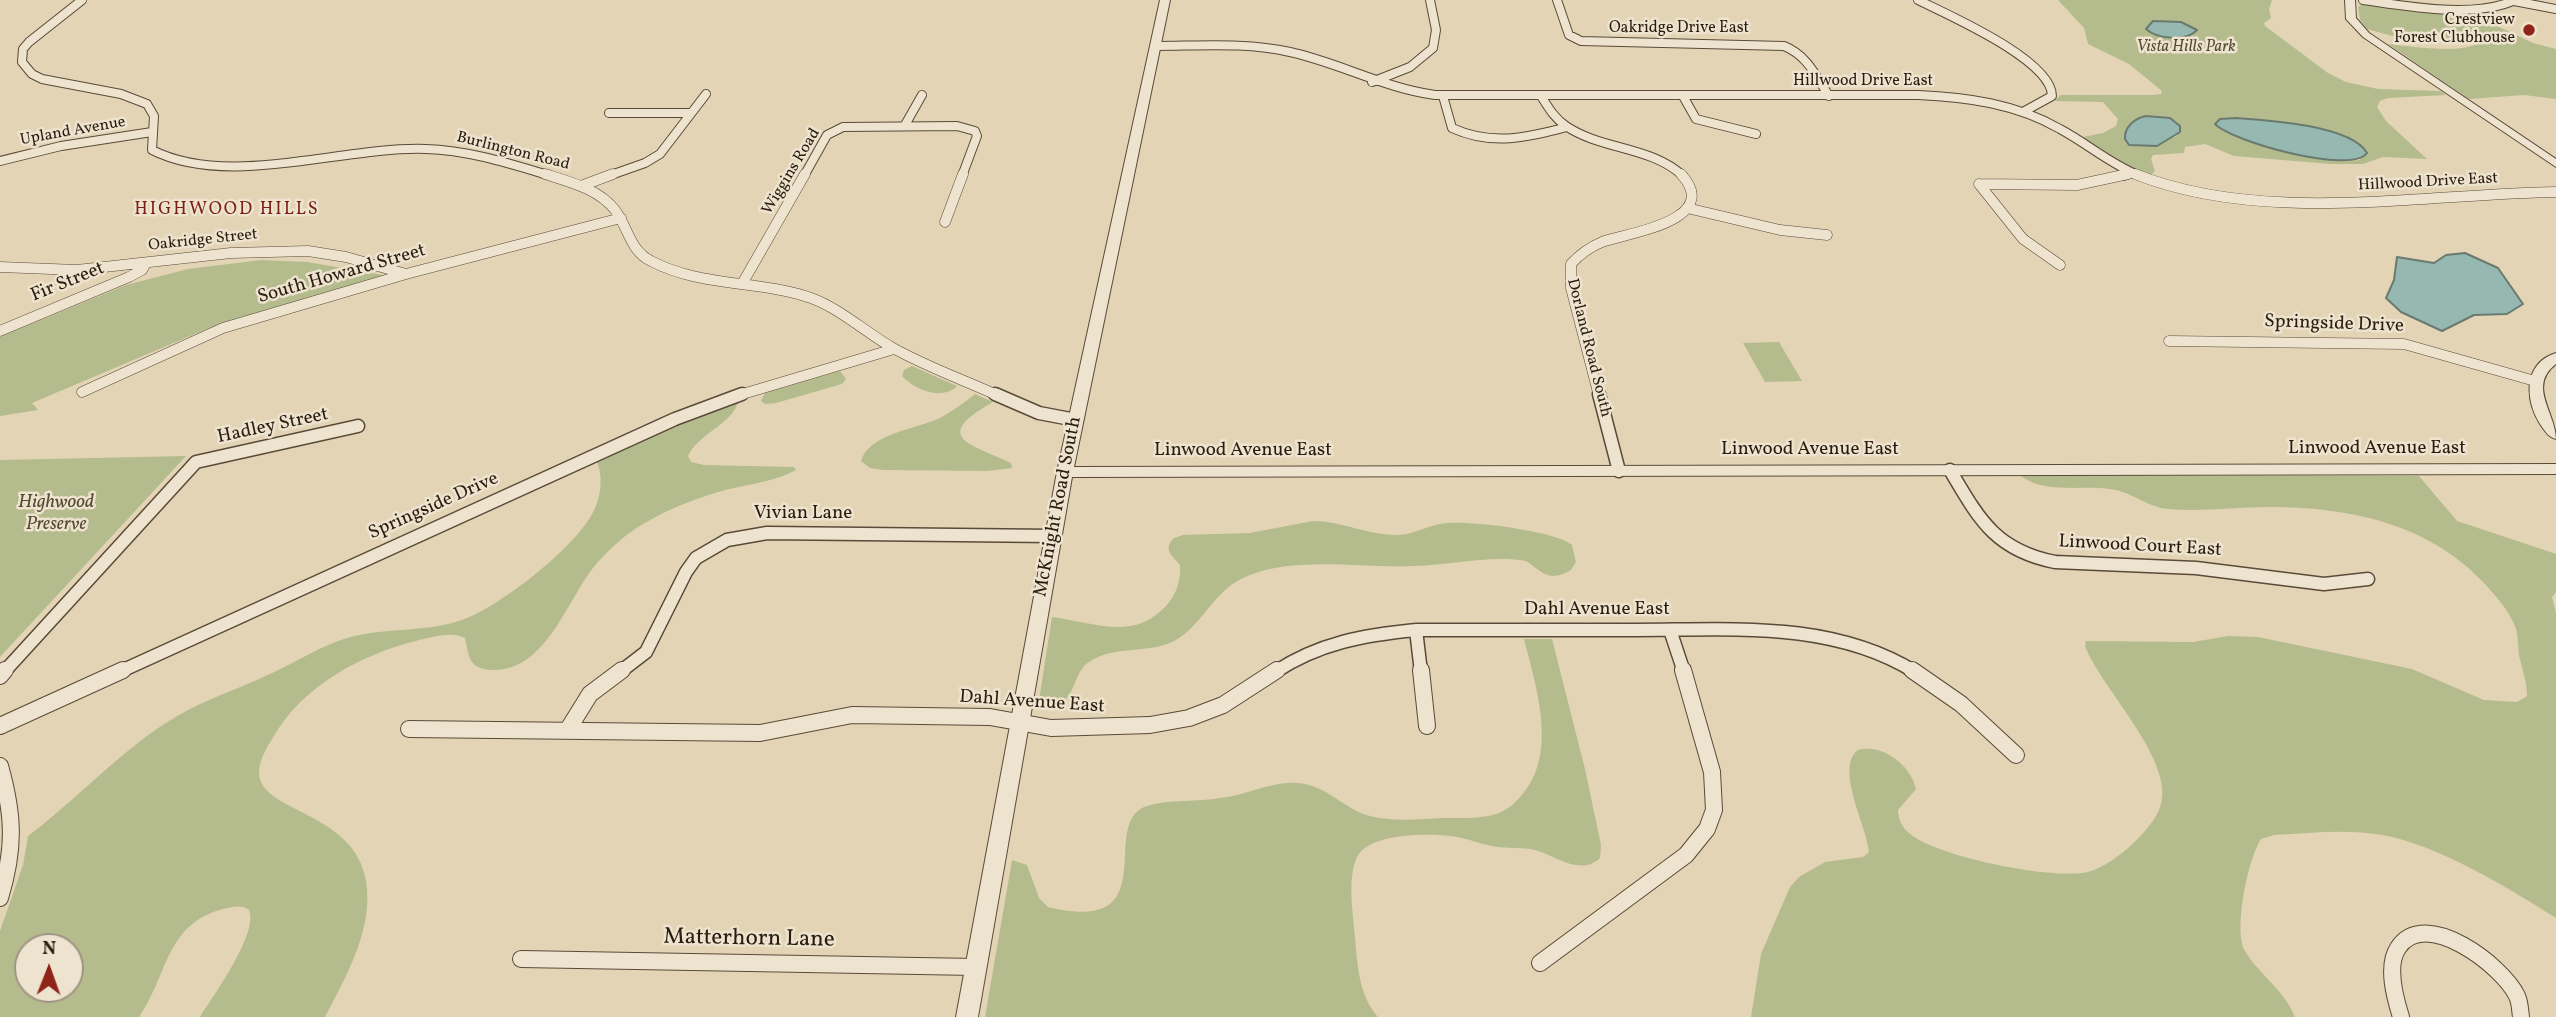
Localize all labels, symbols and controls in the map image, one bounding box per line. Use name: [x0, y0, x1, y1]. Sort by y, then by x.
place label: Crestview Forest Clubhouse: [2394, 11, 2515, 49]
street label: Oakridge Drive East: [1609, 19, 1749, 39]
marker: Crestview Forest Clubhouse: [2521, 22, 2537, 38]
park label: Vista Hills Park: [2136, 38, 2236, 58]
street label: Hillwood Drive East: [1793, 72, 1933, 92]
street label: Upland Avenue: [19, 113, 127, 151]
street label: Wiggins Road: [759, 125, 825, 219]
street label: Burlington Road: [454, 129, 572, 175]
street label: Hillwood Drive East: [2357, 170, 2499, 196]
district label: HIGHWOOD HILLS: [136, 200, 318, 222]
street label: Oakridge Street: [147, 226, 259, 256]
street label: South Howard Street: [255, 240, 429, 310]
street label: Fir Street: [28, 258, 108, 308]
street label: Dorland Road South: [1561, 277, 1615, 419]
street label: Springside Drive: [2264, 311, 2404, 339]
street label: Hadley Street: [215, 404, 331, 450]
street label: McKnight Road South: [1030, 415, 1088, 599]
street label: Linwood Avenue East: [2288, 439, 2466, 461]
street label: Linwood Avenue East: [1721, 440, 1899, 462]
street label: Linwood Avenue East: [1154, 441, 1332, 463]
street label: Springside Drive: [365, 468, 503, 546]
park label: Highwood Preserve: [18, 493, 94, 537]
street label: Vivian Lane: [754, 504, 852, 526]
street label: Linwood Court East: [2058, 531, 2222, 563]
street label: Dahl Avenue East: [1524, 600, 1670, 622]
street label: Dahl Avenue East: [958, 687, 1106, 719]
street label: Matterhorn Lane: [663, 925, 835, 955]
north arrow: [14, 933, 84, 1003]
text: N: [42, 936, 56, 962]

